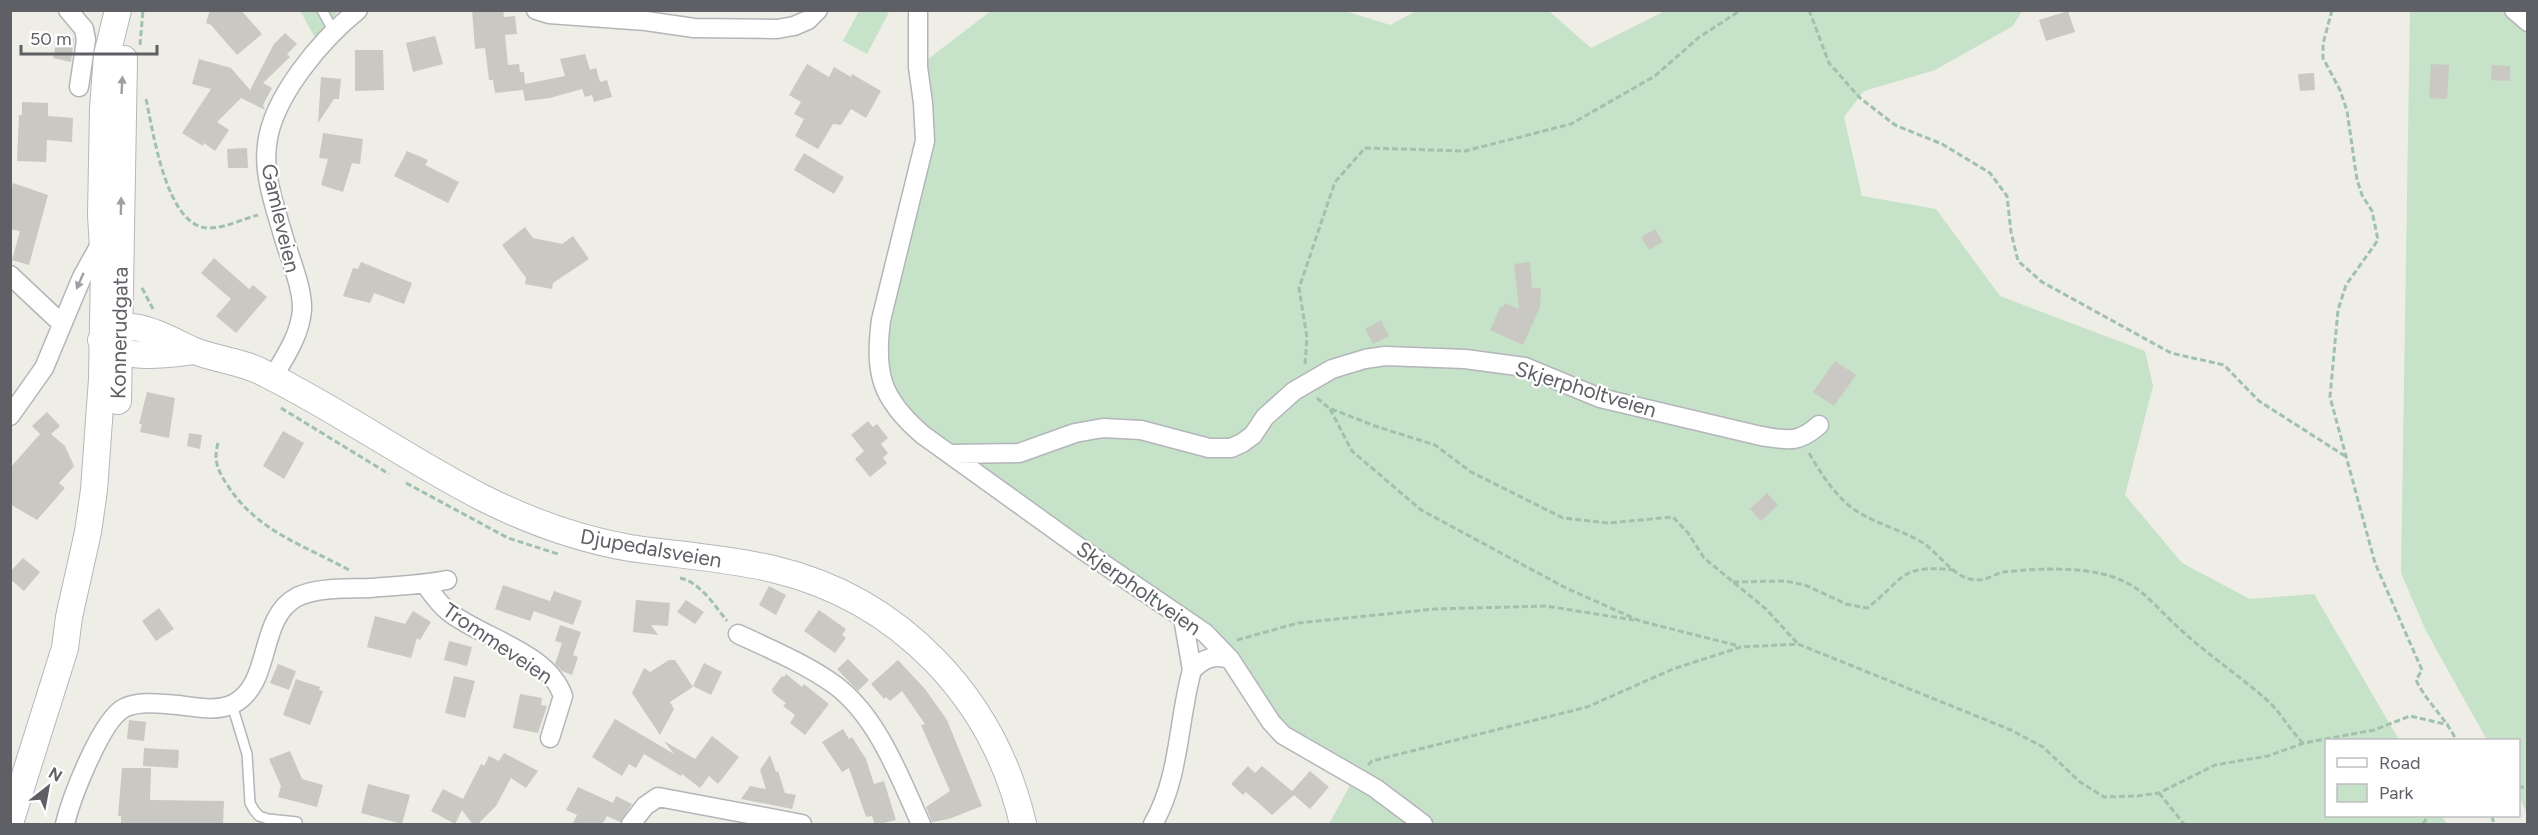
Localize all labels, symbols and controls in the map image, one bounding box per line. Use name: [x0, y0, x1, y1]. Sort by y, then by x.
scale bar: [21, 18, 158, 56]
text: 50 m: [30, 28, 72, 50]
one-way arrow: [118, 76, 127, 95]
street label: Gamleveien: [256, 161, 306, 275]
one-way arrow: [116, 196, 126, 215]
street label: Konnerudgata: [105, 267, 133, 399]
one-way arrow: [75, 273, 85, 291]
street label: Skjerpholtveien: [1512, 356, 1660, 422]
street label: Djupedalsveien: [578, 523, 724, 573]
street label: Skjerpholtveien: [1072, 536, 1206, 640]
street label: Trommeveien: [438, 597, 558, 689]
legend: [2325, 739, 2520, 817]
text: Road: [2379, 752, 2420, 774]
north arrow: [18, 757, 78, 817]
text: N: [45, 763, 66, 786]
text: Park: [2379, 782, 2414, 804]

